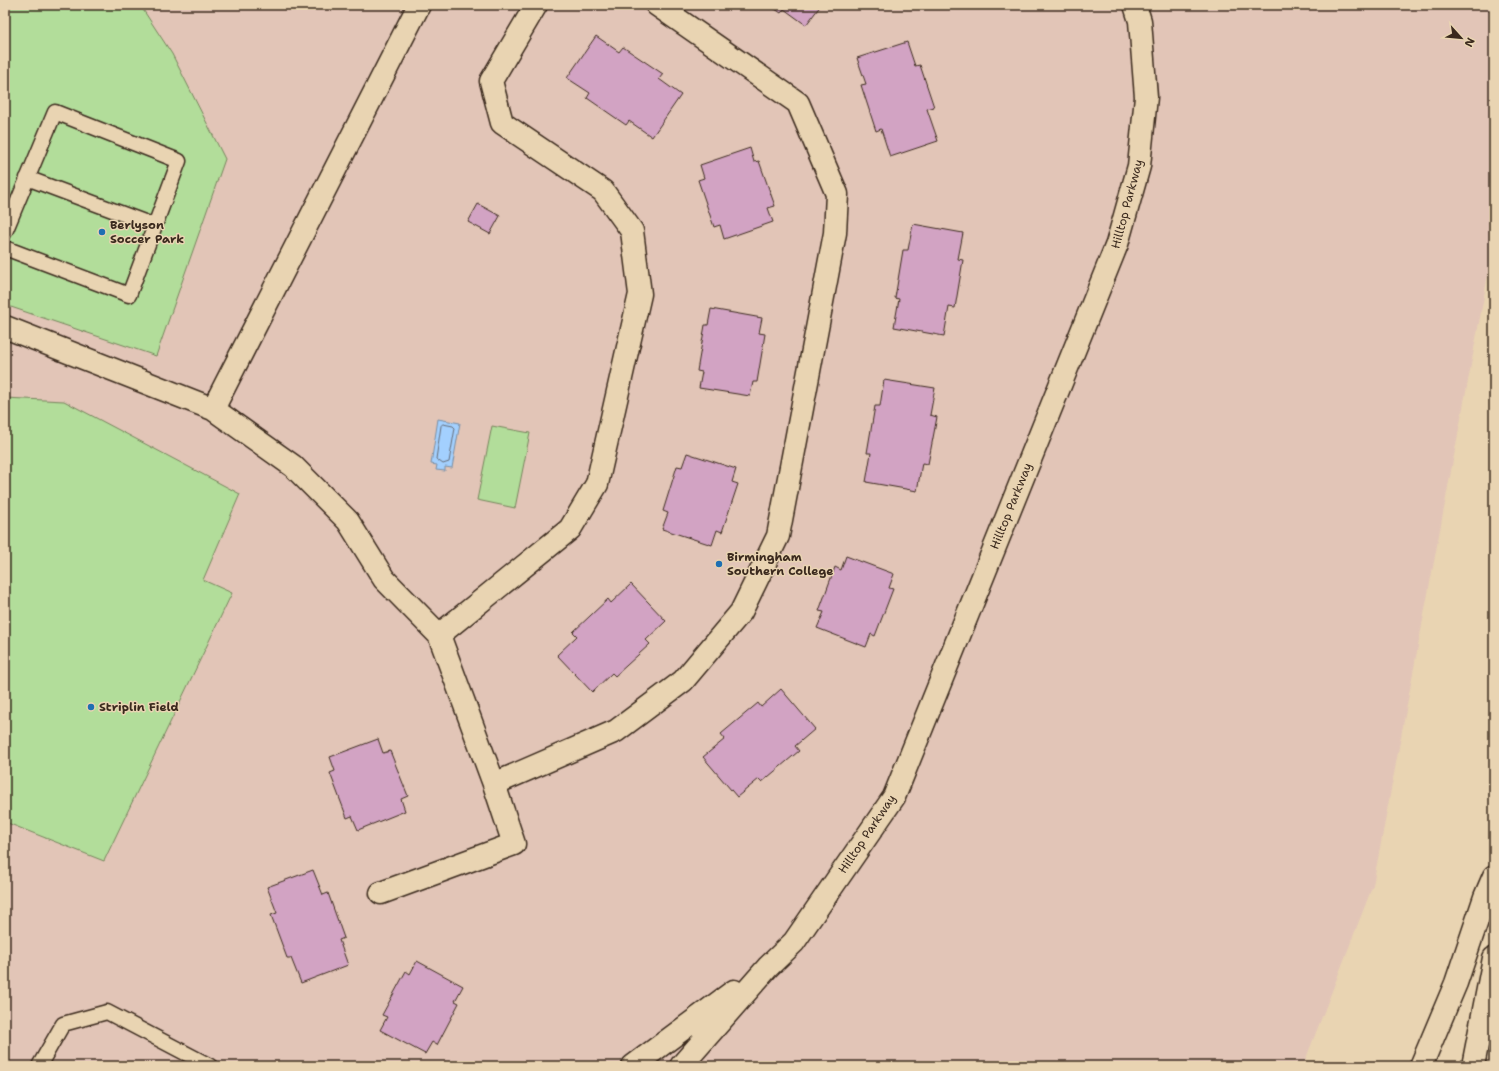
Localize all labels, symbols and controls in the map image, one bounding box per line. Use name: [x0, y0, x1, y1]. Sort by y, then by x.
north arrow: [1441, 18, 1481, 58]
text: N: [1461, 35, 1478, 50]
street label: Hilltop Parkway: [1107, 157, 1147, 251]
place label: Berlyson Soccer Park: [110, 217, 184, 247]
marker: Berlyson Soccer Park: [97, 227, 107, 237]
street label: Hilltop Parkway: [986, 460, 1036, 552]
place label: Birmingham Southern College: [727, 549, 833, 579]
marker: Birmingham Southern College: [714, 559, 724, 569]
place label: Striplin Field: [99, 699, 179, 715]
marker: Striplin Field: [86, 702, 96, 712]
street label: Hilltop Parkway: [835, 791, 899, 877]

